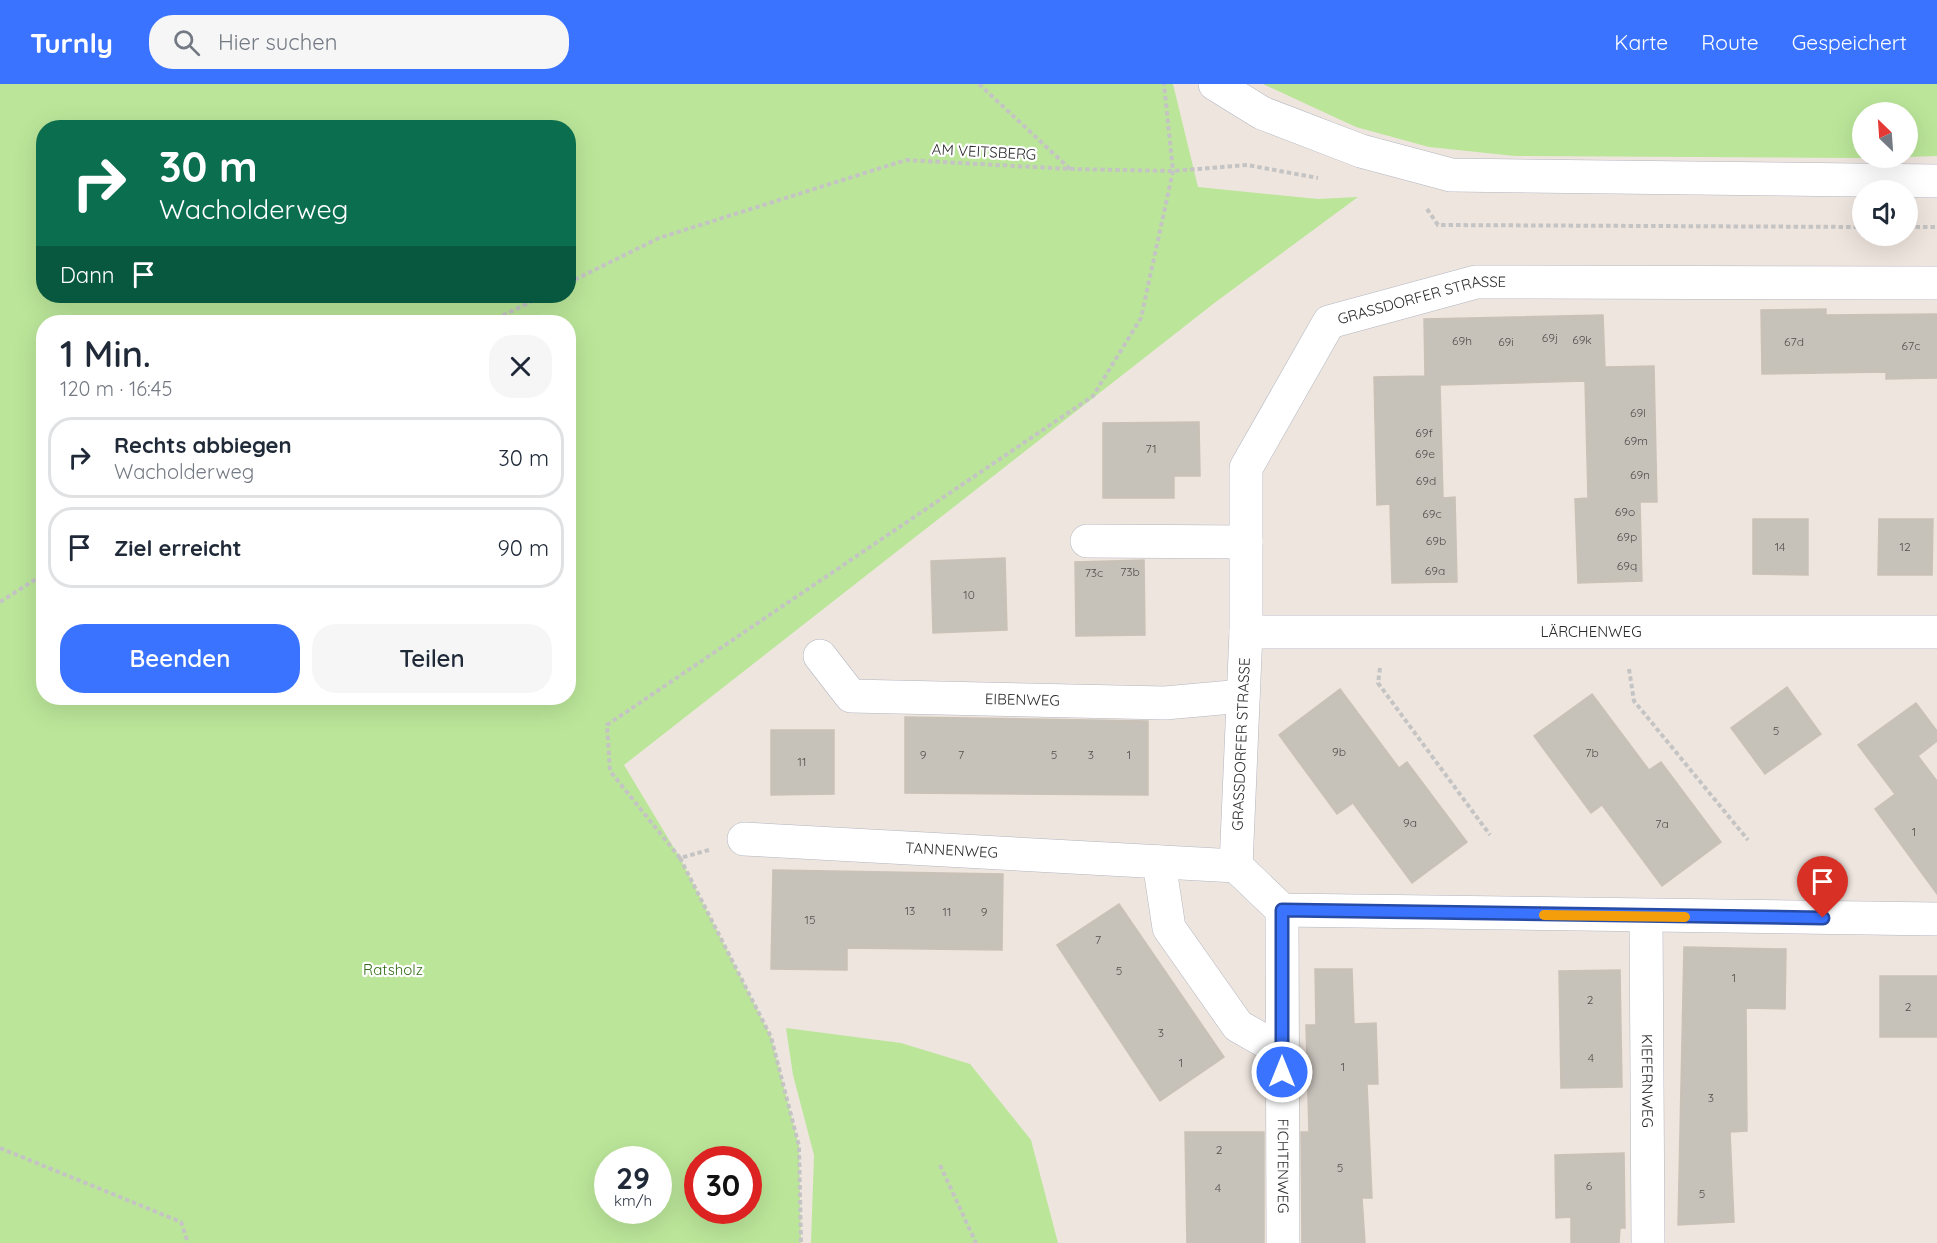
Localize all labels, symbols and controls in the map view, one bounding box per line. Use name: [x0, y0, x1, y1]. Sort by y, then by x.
search box: [149, 15, 569, 69]
text: Turnly: [30, 25, 113, 60]
icon: search: [170, 26, 203, 59]
text: Hier suchen: [218, 28, 337, 56]
text: Karte: [1614, 29, 1668, 55]
text: Route: [1701, 29, 1759, 55]
text: Gespeichert: [1792, 29, 1907, 55]
north arrow: [1852, 102, 1918, 168]
map controls: [1852, 102, 1918, 246]
street label: AM VEITSBERG: [931, 139, 1037, 164]
text: 30 m: [159, 140, 258, 193]
icon: right: [60, 144, 138, 222]
button: sound: [1852, 180, 1918, 246]
text: Wacholderweg: [159, 192, 348, 226]
icon: arrive: [127, 258, 160, 291]
text: Dann: [60, 261, 115, 289]
street label: GRASSDORFER STRASSE: [1335, 271, 1506, 328]
house number: 69j: [1542, 330, 1558, 345]
text: 1 Min.: [60, 331, 151, 376]
house number: 69k: [1572, 332, 1592, 347]
house number: 69h: [1452, 333, 1472, 348]
house number: 69i: [1498, 334, 1514, 349]
house number: 67d: [1784, 334, 1804, 349]
button: close: [489, 335, 552, 398]
house number: 67c: [1902, 338, 1920, 353]
text: 120 m · 16:45: [60, 376, 172, 401]
house number: 69l: [1630, 405, 1646, 420]
house number: 69f: [1415, 425, 1433, 440]
text: Rechts abbiegen: [114, 431, 292, 459]
house number: 69m: [1624, 433, 1648, 448]
icon: right: [63, 441, 96, 474]
house number: 71: [1145, 441, 1157, 456]
text: 30 m: [498, 444, 549, 472]
house number: 69e: [1415, 446, 1435, 461]
text: Wacholderweg: [114, 459, 254, 484]
house number: 69n: [1630, 467, 1650, 482]
house number: 69d: [1416, 473, 1436, 488]
house number: 69o: [1615, 504, 1635, 519]
house number: 69c: [1422, 506, 1442, 521]
house number: 69p: [1617, 529, 1637, 544]
icon: arrive: [63, 531, 96, 564]
house number: 69b: [1426, 533, 1446, 548]
text: Ziel erreicht: [114, 534, 242, 562]
text: 90 m: [498, 534, 549, 562]
house number: 14: [1775, 539, 1785, 554]
house number: 12: [1899, 539, 1911, 554]
house number: 69q: [1617, 558, 1637, 573]
house number: 69a: [1425, 563, 1445, 578]
house number: 73b: [1120, 564, 1140, 579]
house number: 73c: [1085, 565, 1103, 580]
house number: 10: [963, 587, 975, 602]
street label: LÄRCHENWEG: [1540, 622, 1642, 641]
button: Beenden: [60, 624, 300, 693]
button: Teilen: [312, 624, 552, 693]
street label: GRASSDORFER STRASSE: [1228, 657, 1254, 831]
street label: EIBENWEG: [985, 689, 1060, 710]
house number: 5: [1773, 723, 1779, 738]
house number: 9b: [1332, 744, 1346, 759]
house number: 7b: [1585, 745, 1599, 760]
house number: 9: [920, 747, 927, 762]
house number: 7: [958, 747, 964, 762]
house number: 5: [1051, 747, 1057, 762]
house number: 3: [1088, 747, 1094, 762]
house number: 1: [1127, 747, 1131, 762]
house number: 11: [798, 754, 806, 769]
house number: 9a: [1403, 815, 1417, 830]
house number: 7a: [1655, 816, 1669, 831]
house number: 1: [1912, 824, 1916, 839]
street label: TANNENWEG: [905, 838, 999, 862]
pin: [1797, 856, 1848, 918]
icon: arrive: [1806, 865, 1839, 898]
house number: 13: [905, 903, 915, 918]
house number: 11: [943, 904, 951, 919]
house number: 9: [981, 904, 988, 919]
house number: 15: [805, 912, 815, 927]
house number: 7: [1095, 932, 1101, 947]
park label: Ratsholz: [363, 960, 423, 979]
house number: 5: [1116, 963, 1122, 978]
house number: 1: [1732, 970, 1736, 985]
house number: 2: [1587, 992, 1594, 1007]
house number: 2: [1905, 999, 1912, 1014]
house number: 3: [1158, 1025, 1164, 1040]
street label: KIEFERNWEG: [1638, 1034, 1657, 1128]
position arrow: [1250, 1040, 1314, 1104]
house number: 4: [1588, 1050, 1594, 1065]
house number: 1: [1179, 1055, 1183, 1070]
house number: 1: [1341, 1059, 1345, 1074]
house number: 3: [1708, 1090, 1714, 1105]
street label: FICHTENWEG: [1274, 1119, 1293, 1213]
house number: 2: [1216, 1142, 1223, 1157]
speed limit sign: 30: [684, 1146, 762, 1224]
text: 29: [616, 1159, 650, 1197]
house number: 5: [1337, 1160, 1343, 1175]
house number: 6: [1586, 1178, 1593, 1193]
house number: 4: [1215, 1180, 1221, 1195]
house number: 5: [1699, 1186, 1705, 1201]
text: km/h: [614, 1191, 652, 1210]

